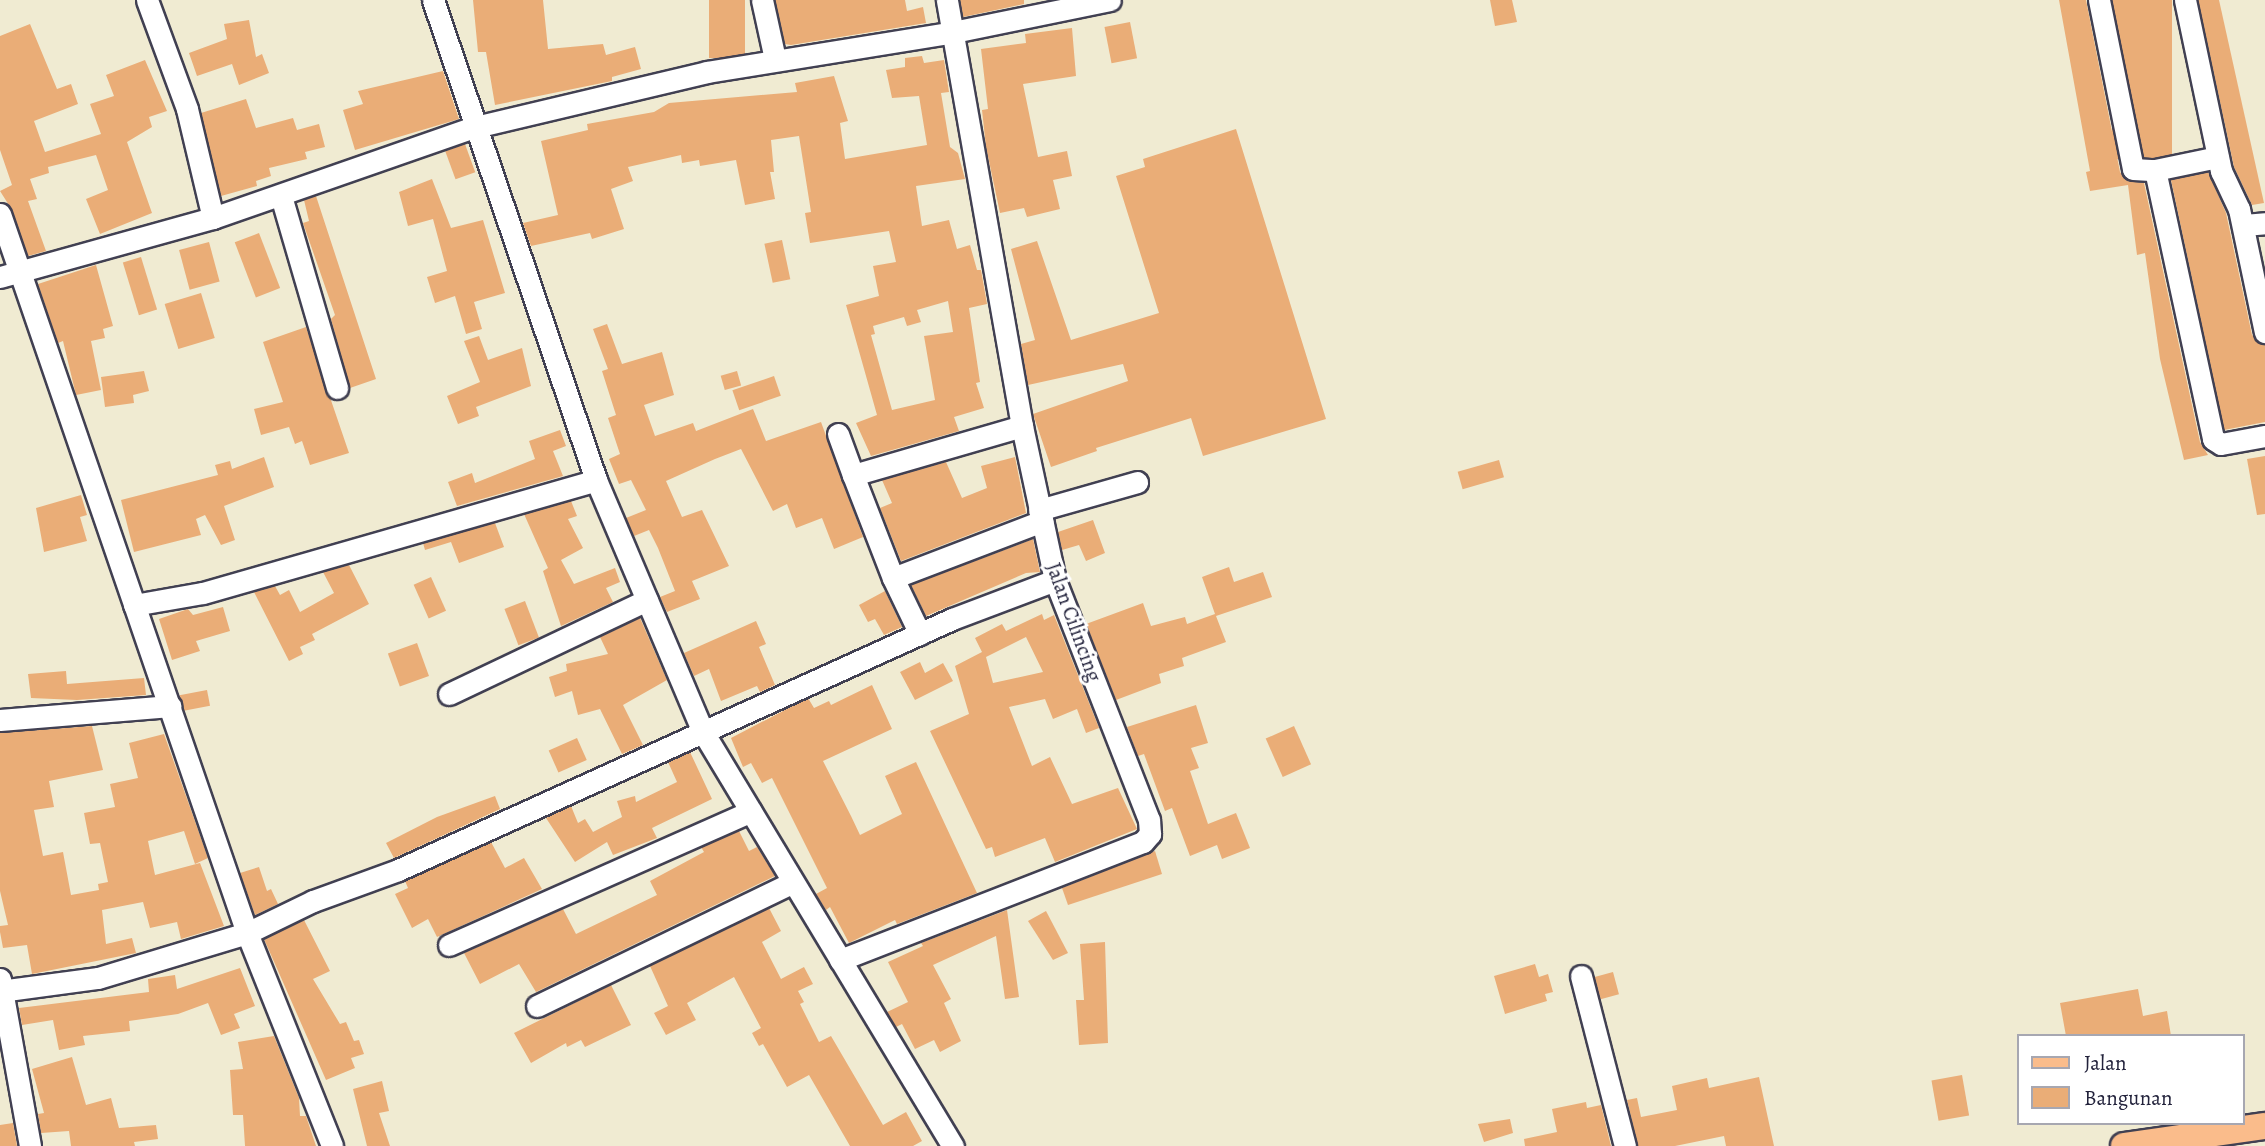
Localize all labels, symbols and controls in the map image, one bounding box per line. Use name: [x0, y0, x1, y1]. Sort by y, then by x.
street label: Jalan Cilincing: [1041, 559, 1107, 685]
legend: [2016, 1034, 2244, 1125]
text: Jalan: [2084, 1049, 2126, 1077]
text: Bangunan: [2084, 1084, 2173, 1112]

